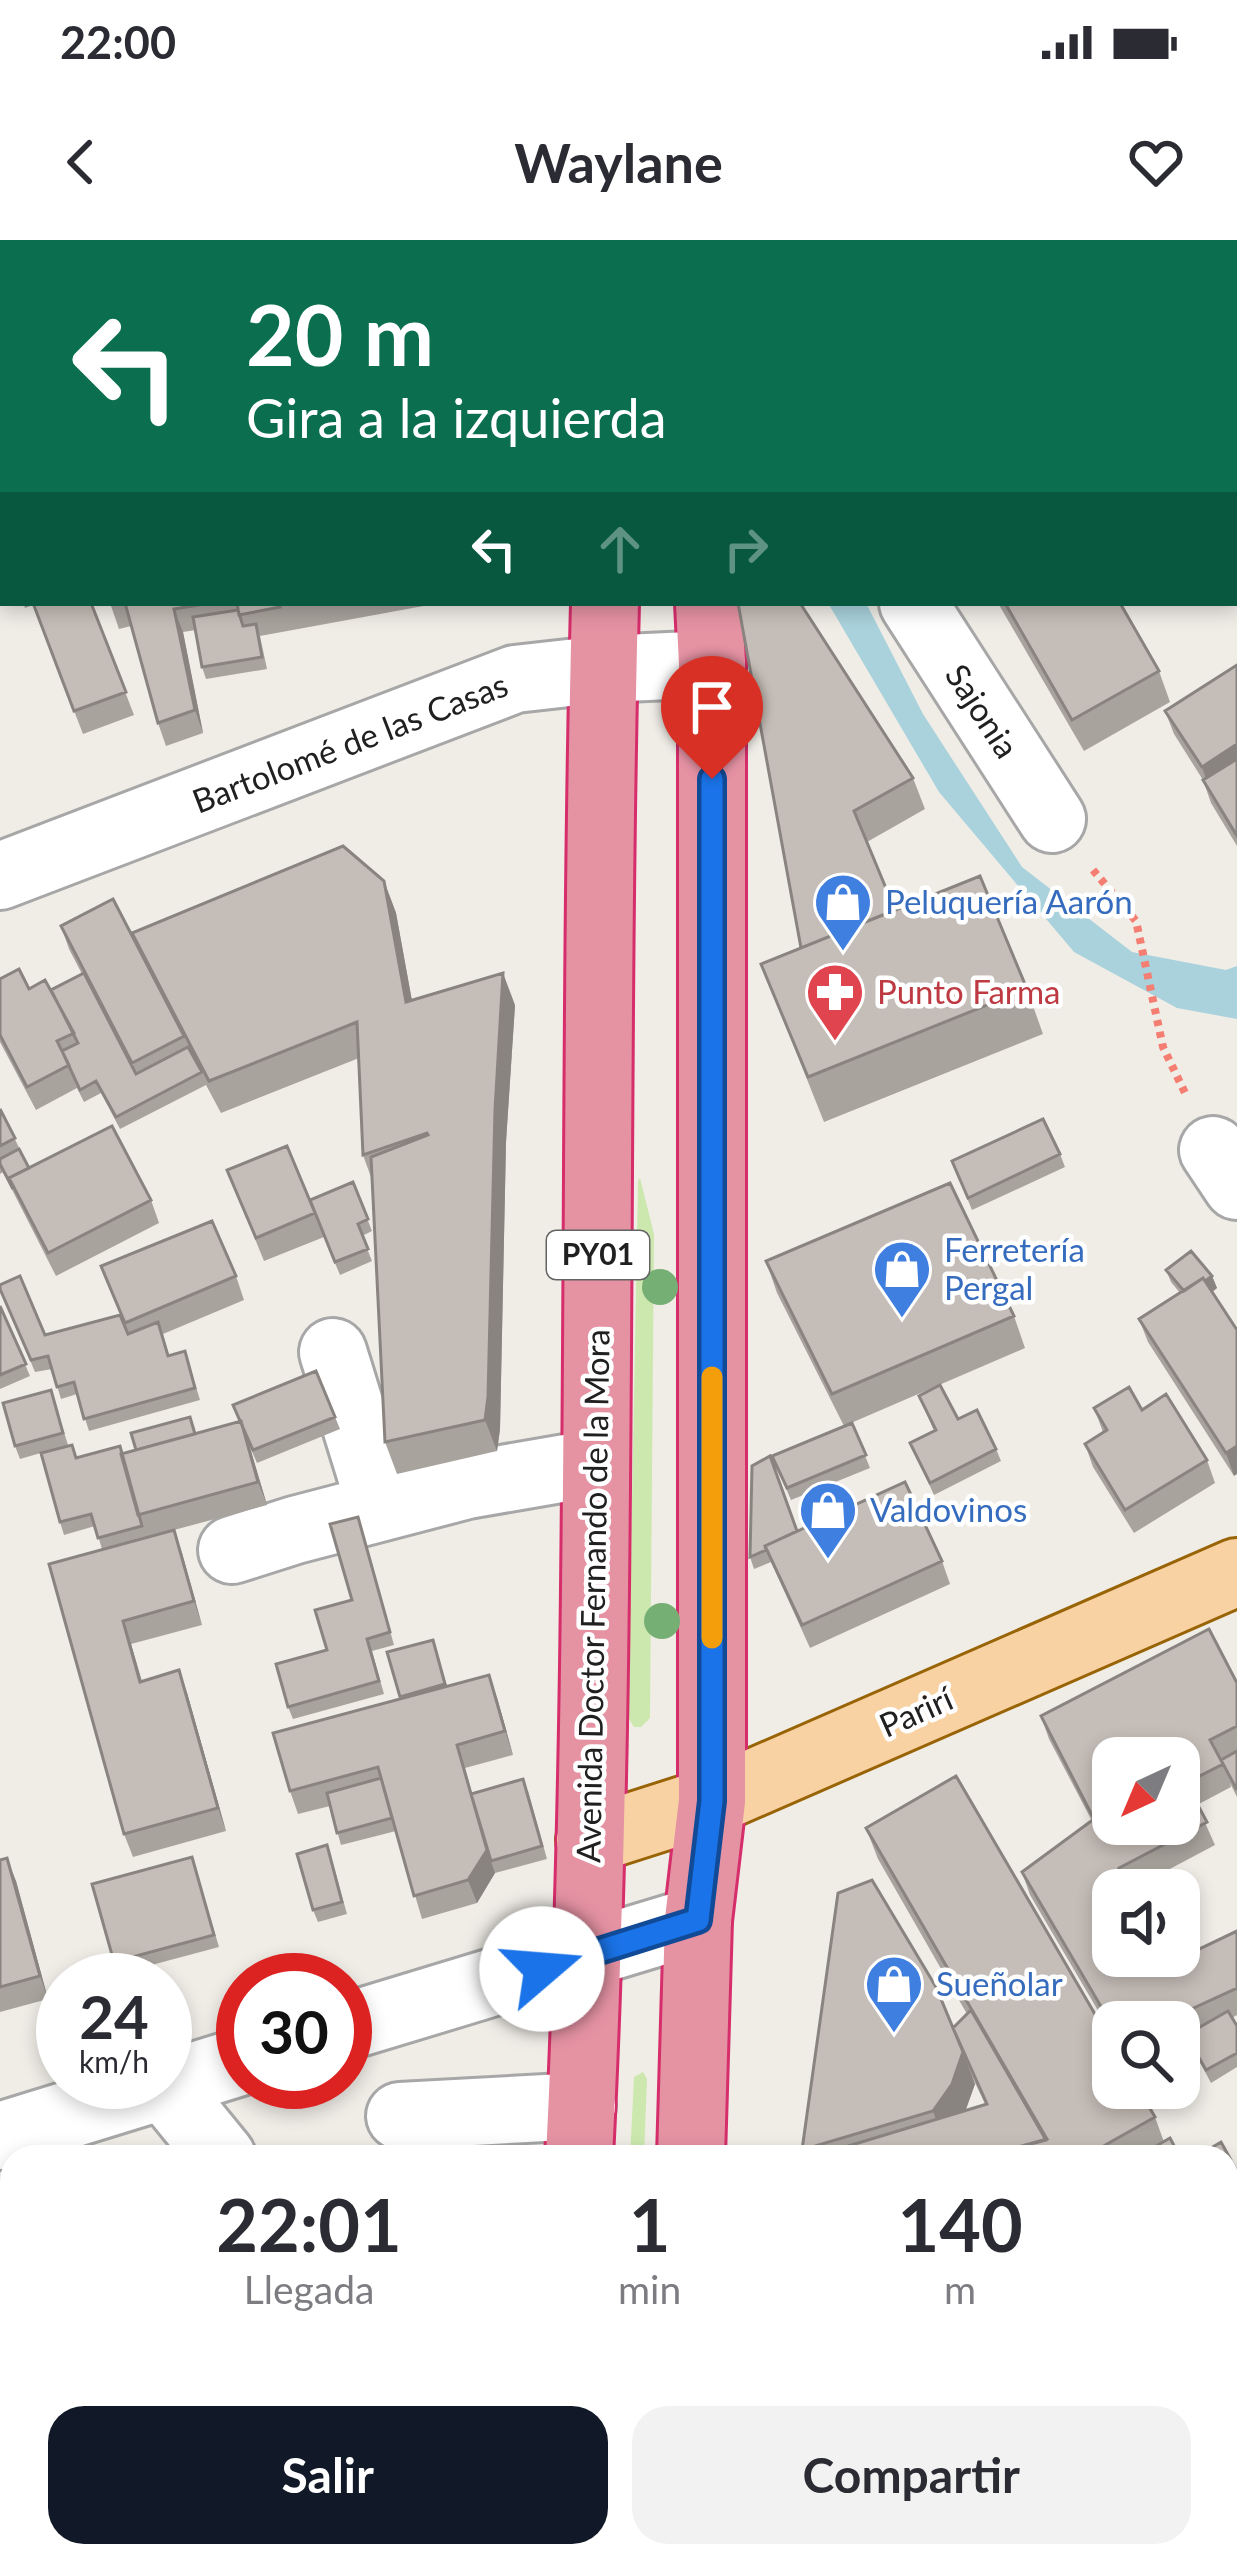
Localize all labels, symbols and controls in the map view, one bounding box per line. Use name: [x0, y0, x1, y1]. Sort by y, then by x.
text: 22:00: [60, 15, 176, 69]
icon: back: [48, 129, 114, 195]
icon: heart: [1123, 129, 1189, 195]
text: Waylane: [514, 130, 723, 195]
text: 20 m: [246, 283, 434, 384]
icon: left: [48, 288, 204, 444]
text: Gira a la izquierda: [246, 385, 667, 450]
icon: left: [461, 516, 527, 582]
icon: ahead: [587, 516, 653, 582]
icon: right: [713, 516, 779, 582]
pin: [661, 656, 763, 779]
street label: Sajonia: [938, 656, 1028, 765]
street label: Bartolomé de las Casas: [186, 664, 513, 821]
icon: arrive: [679, 674, 745, 740]
shop icon: Peluquería Aarón: [812, 871, 874, 953]
place label: Peluquería Aarón: [885, 881, 1133, 921]
pharmacy icon: Punto Farma: [804, 961, 866, 1043]
place label: Punto Farma: [877, 971, 1060, 1011]
place label: Ferretería Pergal: [944, 1229, 1085, 1307]
road number: PY01: [547, 1231, 649, 1279]
shop icon: Ferretería Pergal: [871, 1238, 933, 1320]
street label: Avenida Doctor Fernando de la Mora: [567, 1329, 617, 1863]
shop icon: Valdovinos: [797, 1479, 859, 1561]
place label: Valdovinos: [870, 1489, 1027, 1529]
street label: Parirí: [873, 1677, 959, 1745]
north arrow: [1092, 1737, 1200, 1845]
map controls: [1092, 1737, 1200, 2109]
button: sound: [1092, 1869, 1200, 1977]
position arrow: [479, 1906, 605, 2032]
speed limit sign: 30: [216, 1953, 372, 2109]
shop icon: Sueñolar: [863, 1953, 925, 2035]
place label: Sueñolar: [936, 1963, 1063, 2003]
text: 24: [79, 1980, 149, 2052]
button: search: [1092, 2001, 1200, 2109]
text: km/h: [79, 2043, 149, 2079]
text: 22:01: [216, 2181, 402, 2267]
text: 1: [629, 2181, 671, 2267]
text: 140: [897, 2181, 1023, 2267]
text: Llegada: [244, 2266, 374, 2312]
text: min: [618, 2266, 681, 2312]
text: m: [944, 2266, 976, 2312]
button: Salir: [48, 2406, 608, 2544]
button: Compartir: [632, 2406, 1191, 2544]

